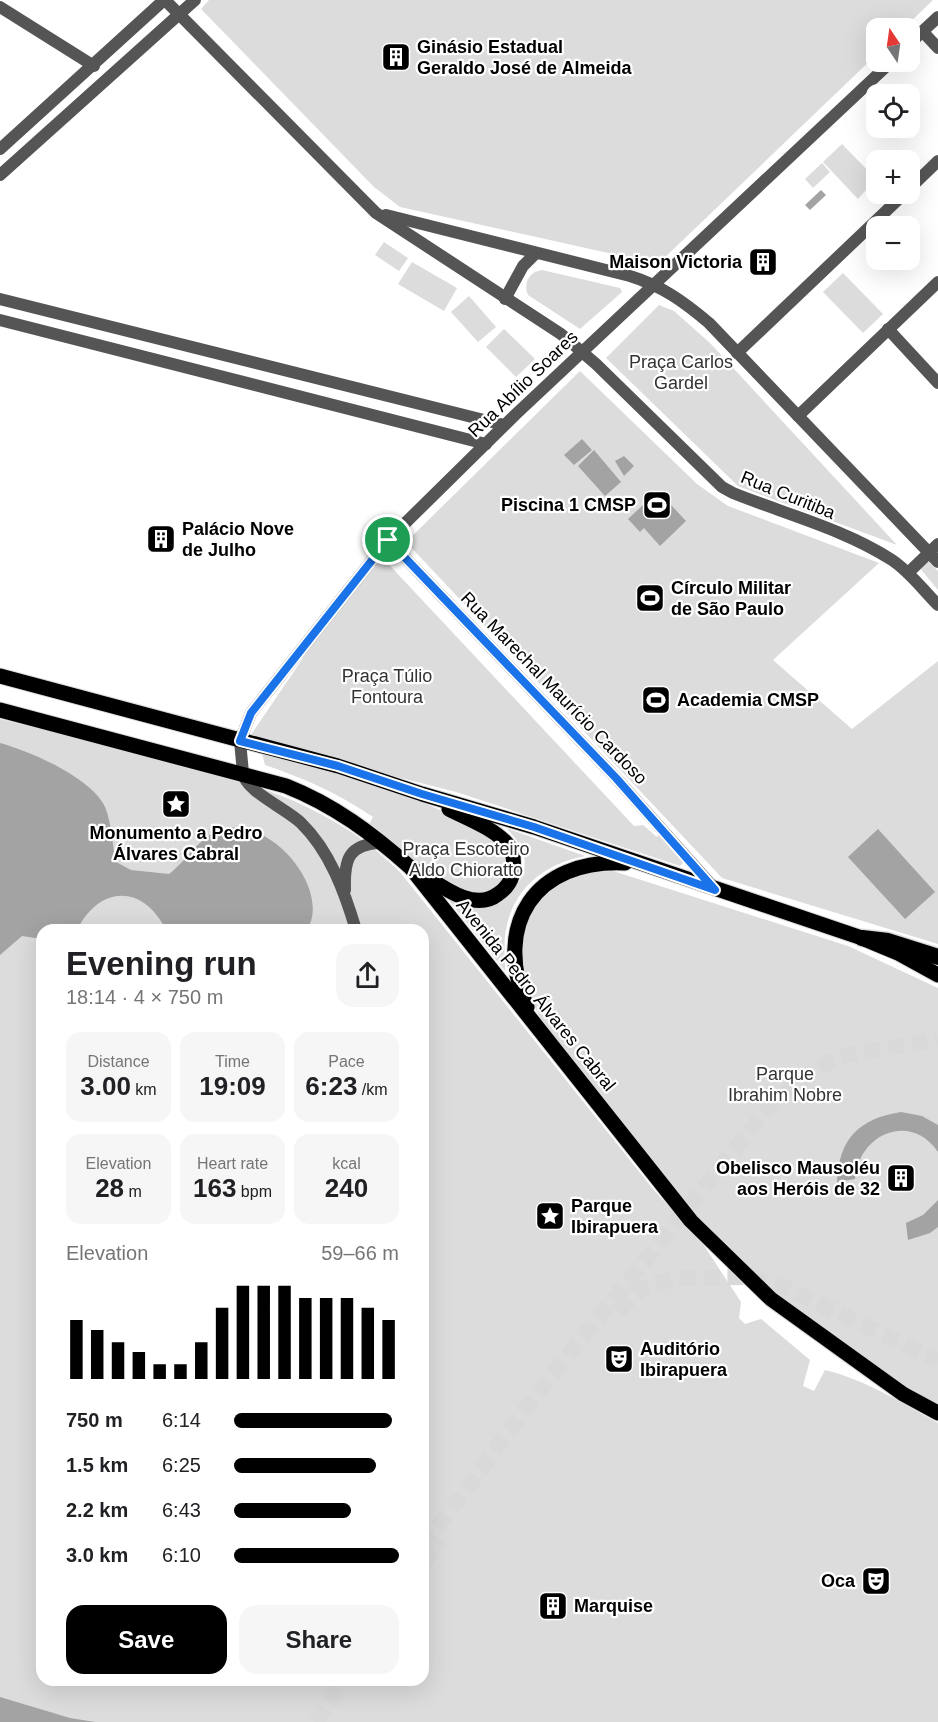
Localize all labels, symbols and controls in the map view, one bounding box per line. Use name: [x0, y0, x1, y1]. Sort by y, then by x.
north arrow: [866, 18, 920, 72]
map controls: [866, 18, 920, 270]
place label: Ginásio Estadual Geraldo José de Almeida: [417, 37, 632, 78]
building icon: Ginásio Estadual Geraldo José de Almeida: [380, 41, 412, 73]
button: locate: [866, 84, 920, 138]
button: +: [866, 150, 920, 204]
button: −: [866, 216, 920, 270]
building icon: Maison Victoria: [747, 246, 779, 278]
place label: Maison Victoria: [609, 252, 743, 272]
street label: Rua Abílio Soares: [464, 327, 582, 441]
park label: Praça Carlos Gardel: [629, 352, 733, 393]
street label: Rua Curitiba: [738, 467, 839, 523]
sports icon: Piscina 1 CMSP: [641, 489, 673, 521]
place label: Piscina 1 CMSP: [501, 495, 636, 515]
pin: [362, 514, 413, 565]
place label: Palácio Nove de Julho: [182, 519, 294, 560]
building icon: Palácio Nove de Julho: [145, 523, 177, 555]
icon: arrive: [371, 523, 404, 556]
place label: Círculo Militar de São Paulo: [671, 578, 791, 619]
sports icon: Círculo Militar de São Paulo: [634, 582, 666, 614]
street label: Rua Marechal Maurício Cardoso: [457, 588, 651, 788]
park label: Praça Túlio Fontoura: [342, 666, 432, 707]
sports icon: Academia CMSP: [640, 684, 672, 716]
place label: Academia CMSP: [677, 690, 819, 710]
place icon: Monumento a Pedro Álvares Cabral: [160, 788, 192, 820]
place label: Monumento a Pedro Álvares Cabral: [89, 823, 263, 864]
park label: Praça Escoteiro Aldo Chioratto: [402, 839, 530, 880]
street label: Avenida Pedro Álvares Cabral: [452, 895, 620, 1095]
button: share: [336, 944, 399, 1007]
text: Evening run: [66, 945, 257, 982]
text: 18:14 · 4 × 750 m: [66, 986, 223, 1008]
text: Distance: [87, 1053, 150, 1070]
text: Time: [215, 1053, 250, 1070]
text: Pace: [328, 1053, 365, 1070]
park label: Parque Ibrahim Nobre: [728, 1064, 842, 1105]
text: 3.00: [80, 1071, 131, 1101]
text: 19:09: [199, 1071, 266, 1101]
text: 6:23: [305, 1071, 357, 1101]
text: km: [131, 1081, 157, 1098]
text: /km: [357, 1081, 388, 1098]
text: Elevation: [86, 1155, 151, 1172]
text: Heart rate: [197, 1155, 268, 1172]
text: kcal: [332, 1155, 361, 1172]
place label: Obelisco Mausoléu aos Heróis de 32: [716, 1158, 880, 1199]
building icon: Obelisco Mausoléu aos Heróis de 32: [885, 1162, 917, 1194]
text: 28: [95, 1173, 124, 1203]
text: 163: [193, 1173, 236, 1203]
text: 240: [325, 1173, 368, 1203]
text: m: [124, 1183, 142, 1200]
text: bpm: [236, 1183, 272, 1200]
place label: Parque Ibirapuera: [571, 1196, 659, 1237]
place icon: Parque Ibirapuera: [534, 1200, 566, 1232]
text: Elevation: [66, 1242, 148, 1264]
text: 59–66 m: [321, 1242, 399, 1264]
place label: Auditório Ibirapuera: [640, 1339, 728, 1380]
theatre icon: Auditório Ibirapuera: [603, 1343, 635, 1375]
text: 750 m: [66, 1409, 123, 1431]
text: 6:14: [162, 1409, 201, 1431]
text: 1.5 km: [66, 1454, 128, 1476]
text: 6:25: [162, 1454, 201, 1476]
text: 2.2 km: [66, 1499, 128, 1521]
text: 6:43: [162, 1499, 201, 1521]
text: 3.0 km: [66, 1544, 128, 1566]
text: 6:10: [162, 1544, 201, 1566]
theatre icon: Oca: [860, 1565, 892, 1597]
place label: Oca: [821, 1571, 856, 1591]
building icon: Marquise: [537, 1590, 569, 1622]
place label: Marquise: [574, 1596, 653, 1616]
button: Save: [66, 1605, 227, 1674]
button: Share: [239, 1605, 399, 1674]

